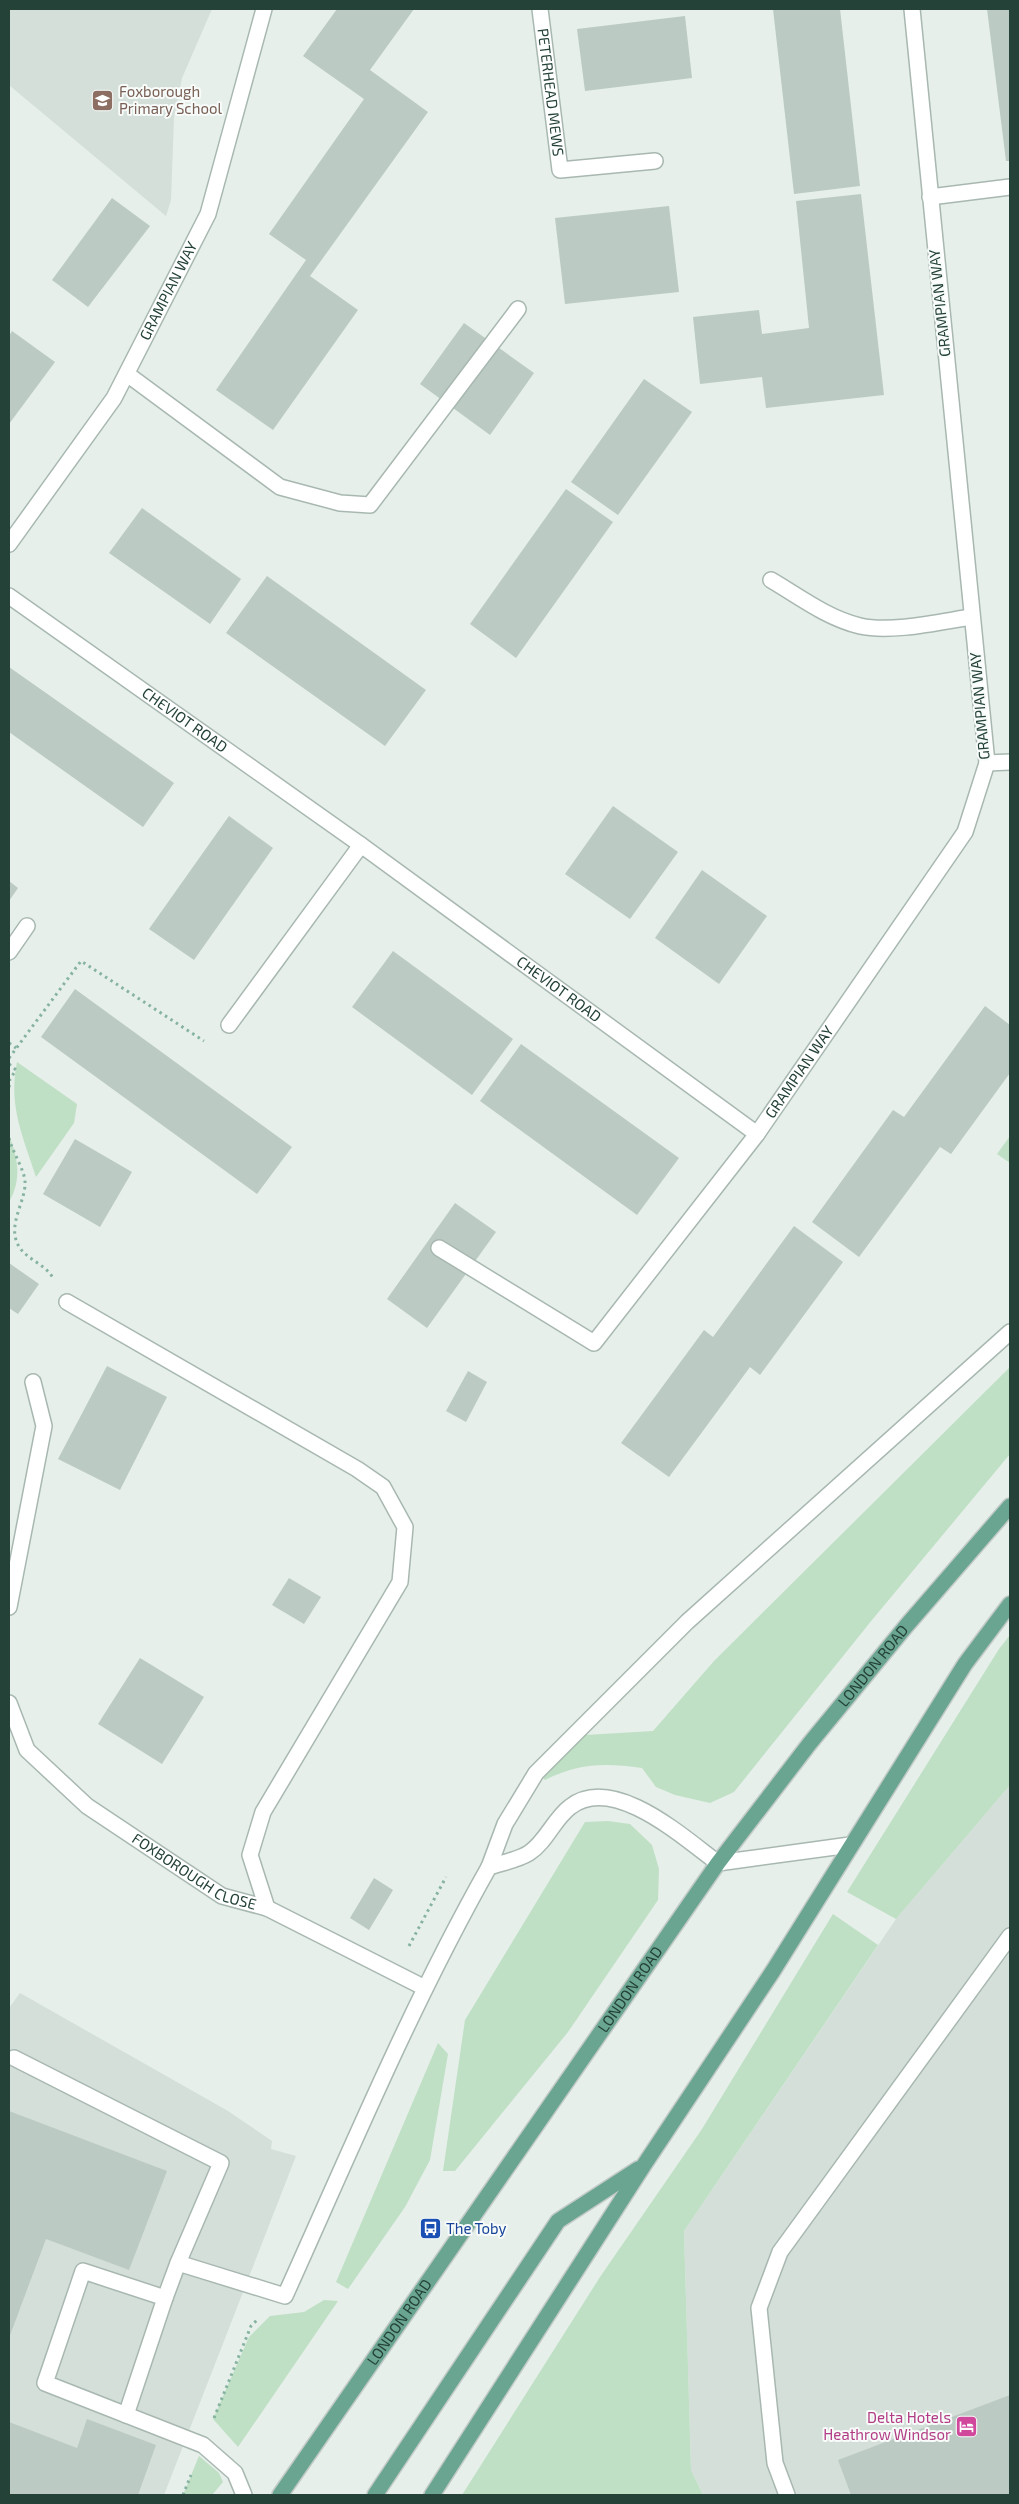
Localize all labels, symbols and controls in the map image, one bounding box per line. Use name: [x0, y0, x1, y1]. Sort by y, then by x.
street label: PETERHEAD MEWS: [534, 27, 568, 157]
place label: Foxborough Primary School: [119, 82, 222, 117]
school or university icon: Foxborough Primary School: [91, 89, 115, 113]
street label: GRAMPIAN WAY: [135, 238, 201, 343]
street label: GRAMPIAN WAY: [924, 248, 954, 358]
street label: GRAMPIAN WAY: [965, 651, 993, 761]
street label: CHEVIOT ROAD: [139, 683, 231, 756]
street label: CHEVIOT ROAD: [514, 952, 605, 1025]
street label: GRAMPIAN WAY: [761, 1022, 837, 1121]
street label: LONDON ROAD: [834, 1621, 912, 1710]
street label: FOXBOROUGH CLOSE: [129, 1829, 258, 1913]
street label: LONDON ROAD: [593, 1942, 666, 2035]
bus stop icon: The Toby: [418, 2217, 442, 2241]
place label: The Toby: [446, 2219, 507, 2237]
street label: LONDON ROAD: [363, 2275, 435, 2368]
place label: Delta Hotels Heathrow Windsor: [823, 2408, 951, 2443]
hotel icon: Delta Hotels Heathrow Windsor: [955, 2415, 979, 2439]

